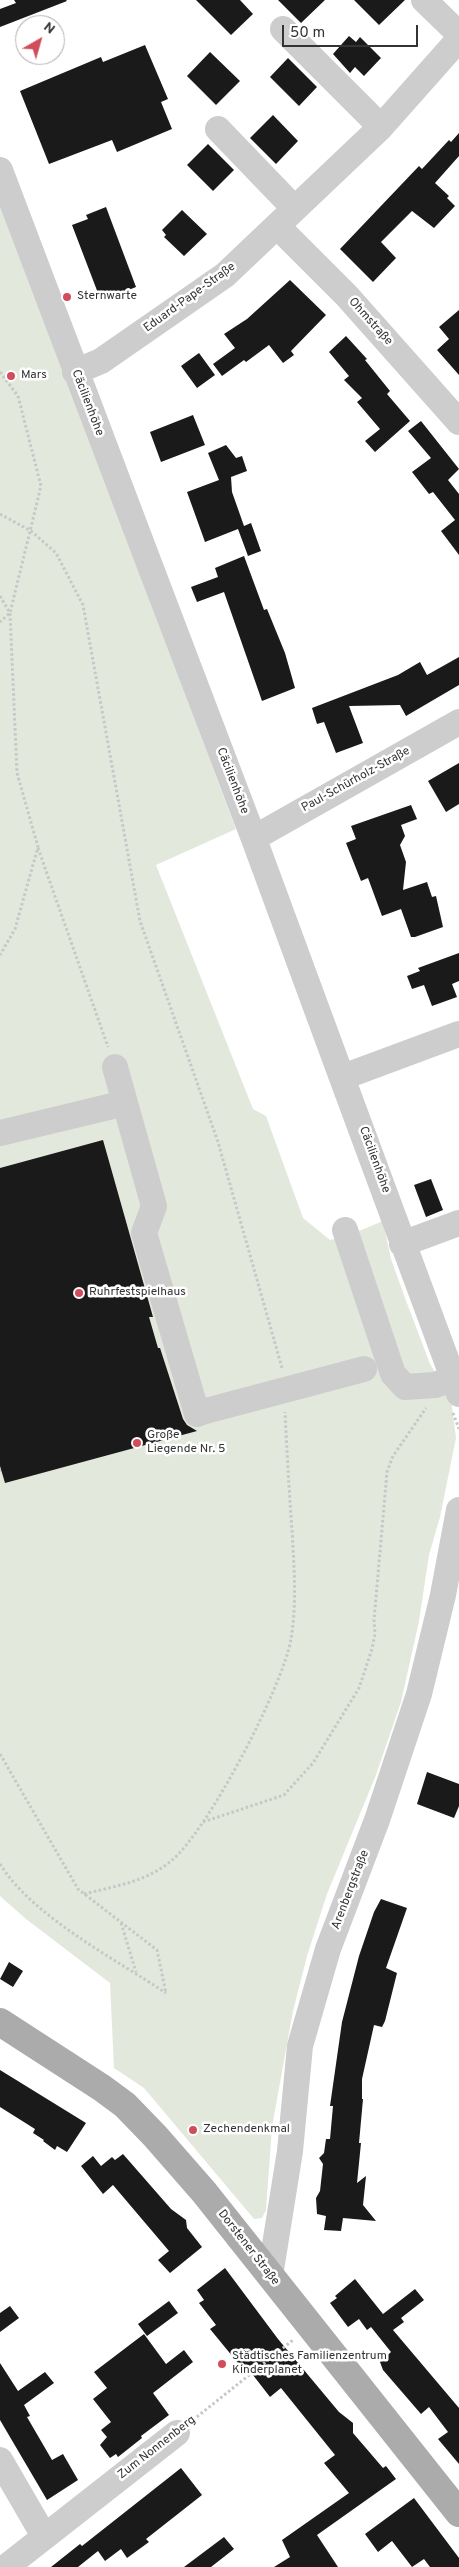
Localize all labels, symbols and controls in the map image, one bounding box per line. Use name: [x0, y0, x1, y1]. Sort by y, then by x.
north arrow: [15, 15, 65, 65]
scale bar: [284, 15, 420, 47]
text: N: [40, 19, 58, 38]
text: 50 m: [290, 24, 325, 43]
street label: Eduard-Pape-Straße: [141, 260, 239, 336]
place label: Sternwarte: [77, 290, 137, 304]
marker: Sternwarte: [61, 291, 73, 303]
street label: Ohmstraße: [345, 295, 395, 349]
street label: Cäcilienhöhe: [68, 368, 106, 438]
place label: Mars: [21, 369, 47, 383]
marker: Mars: [5, 370, 17, 382]
street label: Paul-Schürholz-Straße: [299, 744, 413, 816]
street label: Cäcilienhöhe: [213, 746, 251, 816]
street label: Cäcilienhöhe: [355, 1125, 393, 1195]
place label: Ruhrfestspielhaus: [89, 1286, 186, 1300]
marker: Ruhrfestspielhaus: [73, 1287, 85, 1299]
place label: Große Liegende Nr. 5: [147, 1429, 225, 1457]
marker: Große Liegende Nr. 5: [131, 1437, 143, 1449]
street label: Arenbergstraße: [329, 1848, 373, 1932]
place label: Zechendenkmal: [203, 2123, 290, 2137]
marker: Zechendenkmal: [187, 2124, 199, 2136]
street label: Dorstener Straße: [214, 2207, 282, 2289]
place label: Städtisches Familienzentrum Kinderplanet: [232, 2350, 387, 2378]
marker: Städtisches Familienzentrum Kinderplanet: [216, 2358, 228, 2370]
street label: Zum Nonnenberg: [115, 2413, 199, 2483]

